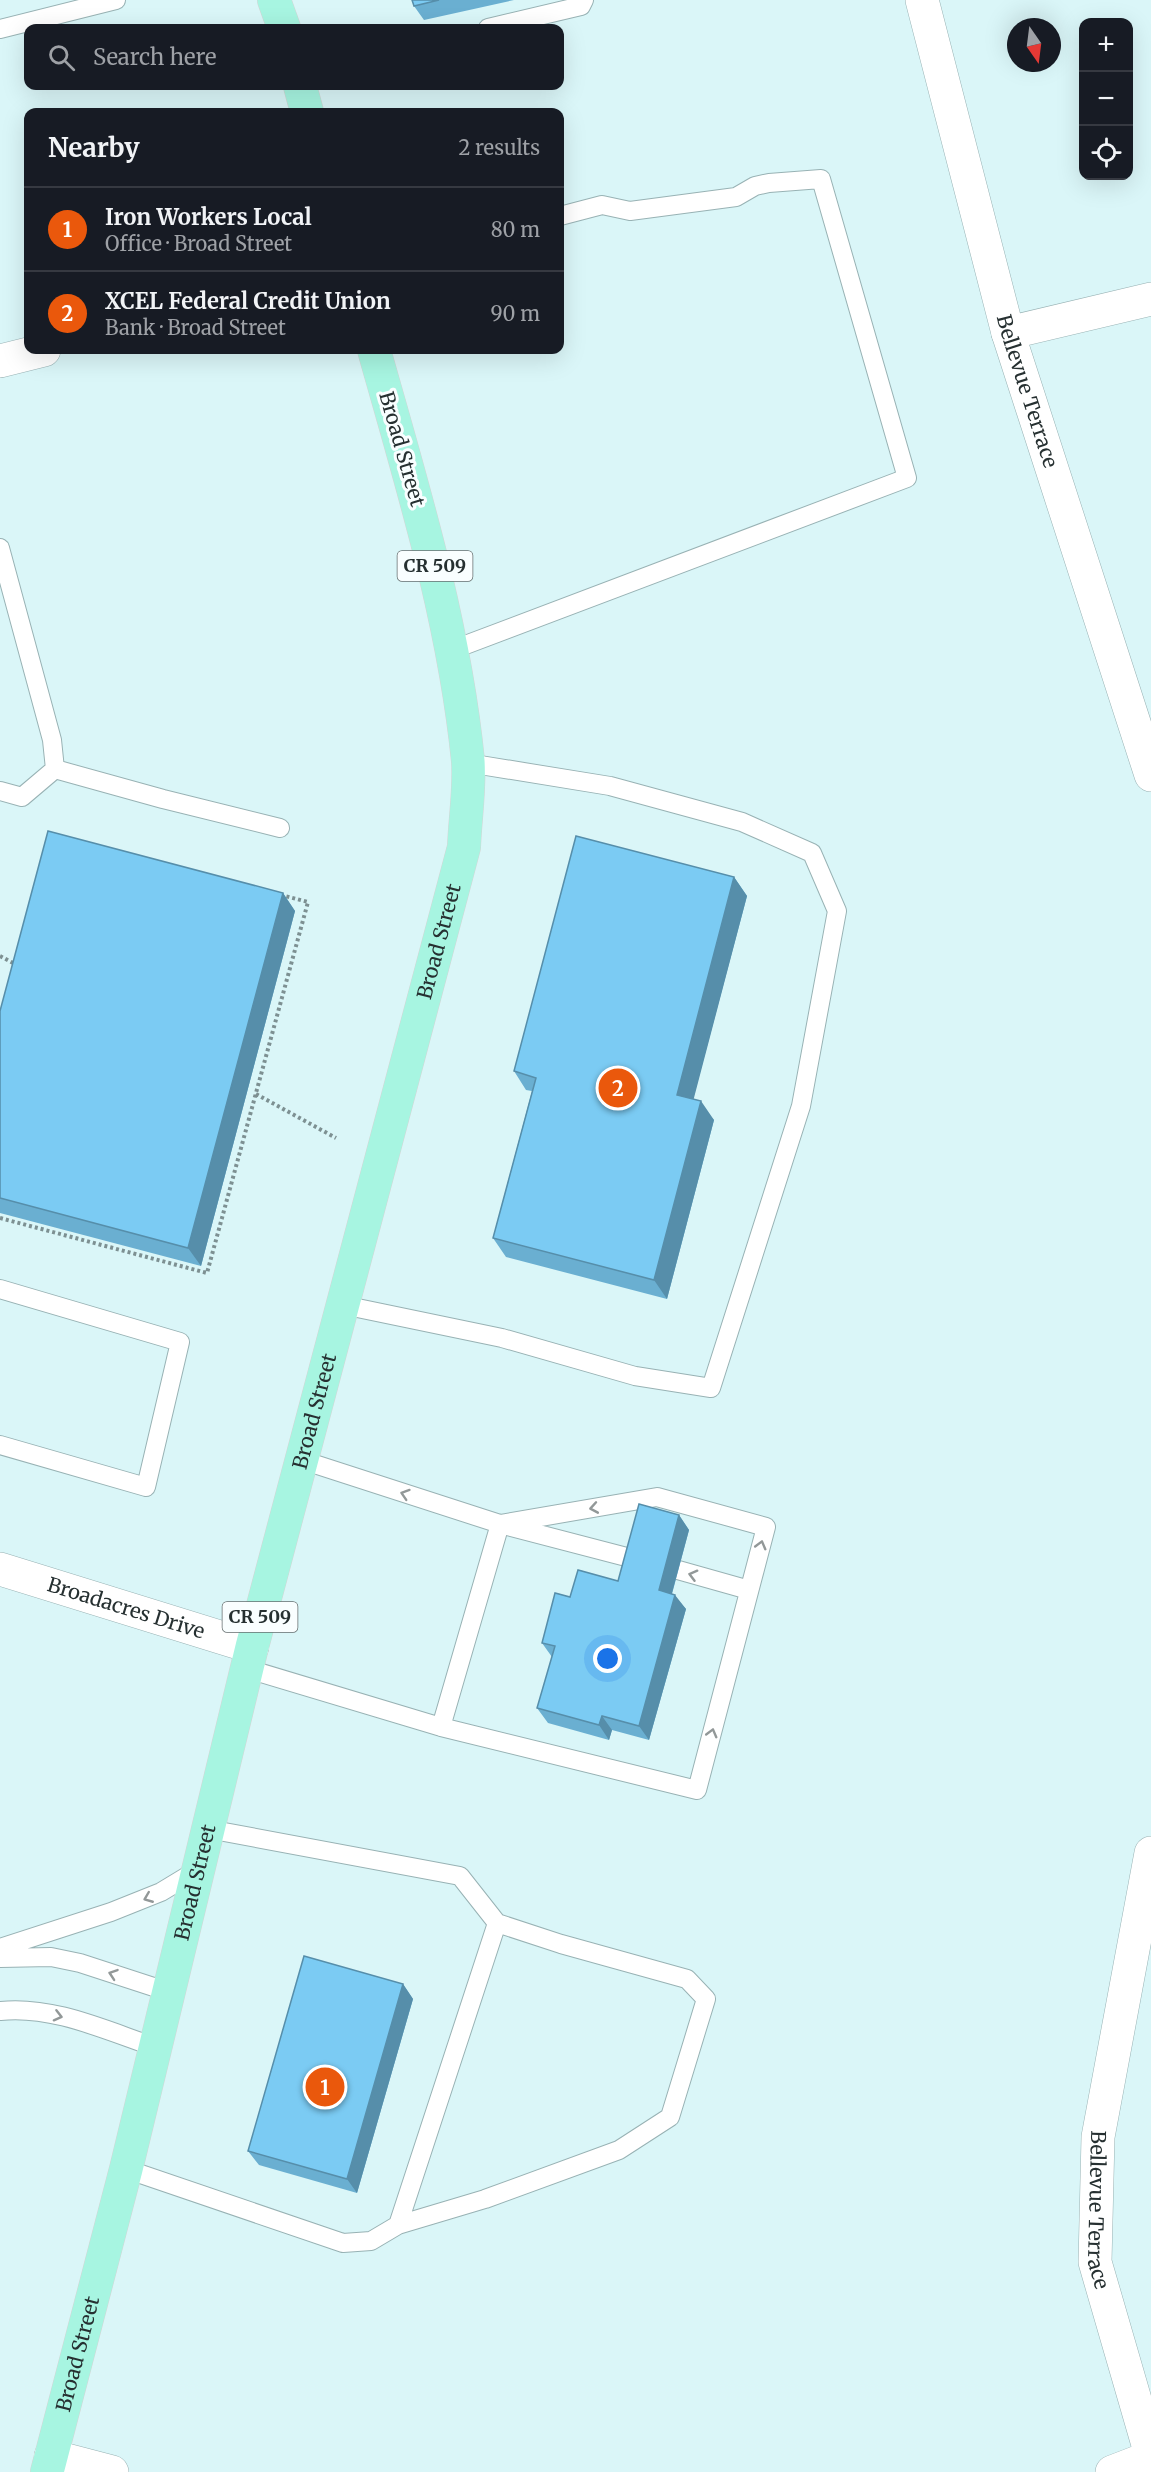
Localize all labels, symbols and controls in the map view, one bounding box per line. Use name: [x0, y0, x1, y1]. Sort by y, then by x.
north arrow: [1007, 18, 1061, 72]
map controls: [1079, 18, 1133, 180]
button: +: [1079, 18, 1133, 72]
search box: [24, 24, 564, 90]
icon: search: [45, 41, 78, 74]
text: Search here: [93, 43, 216, 71]
button: −: [1079, 72, 1133, 126]
button: locate: [1079, 126, 1133, 180]
text: Nearby: [48, 131, 140, 164]
text: 2 results: [458, 135, 540, 160]
text: Iron Workers Local: [105, 203, 312, 231]
text: 1: [63, 217, 72, 242]
text: 80 m: [491, 217, 540, 242]
text: Office · Broad Street: [105, 231, 292, 256]
text: XCEL Federal Credit Union: [105, 287, 391, 315]
text: 2: [62, 301, 73, 326]
text: 90 m: [490, 301, 540, 326]
street label: Bellevue Terrace: [992, 312, 1064, 471]
text: Bank · Broad Street: [105, 315, 286, 340]
street label: Broad Street: [374, 388, 431, 509]
road number: CR 509: [398, 551, 472, 581]
street label: Broad Street: [411, 881, 466, 1002]
pin: 2: [598, 1066, 638, 1110]
street label: Broad Street: [287, 1350, 341, 1472]
one-way arrow: [400, 1488, 411, 1501]
one-way arrow: [589, 1501, 599, 1514]
one-way arrow: [754, 1540, 766, 1550]
one-way arrow: [688, 1569, 698, 1582]
street label: Broadacres Drive: [45, 1571, 208, 1644]
road number: CR 509: [222, 1602, 298, 1632]
your location: [593, 1644, 622, 1673]
one-way arrow: [704, 1728, 717, 1738]
street label: Broad Street: [169, 1821, 221, 1943]
one-way arrow: [143, 1890, 154, 1903]
one-way arrow: [108, 1968, 119, 1981]
one-way arrow: [53, 2009, 63, 2022]
pin: 1: [306, 2064, 344, 2110]
street label: Bellevue Terrace: [1083, 2130, 1115, 2292]
street label: Broad Street: [50, 2293, 104, 2414]

